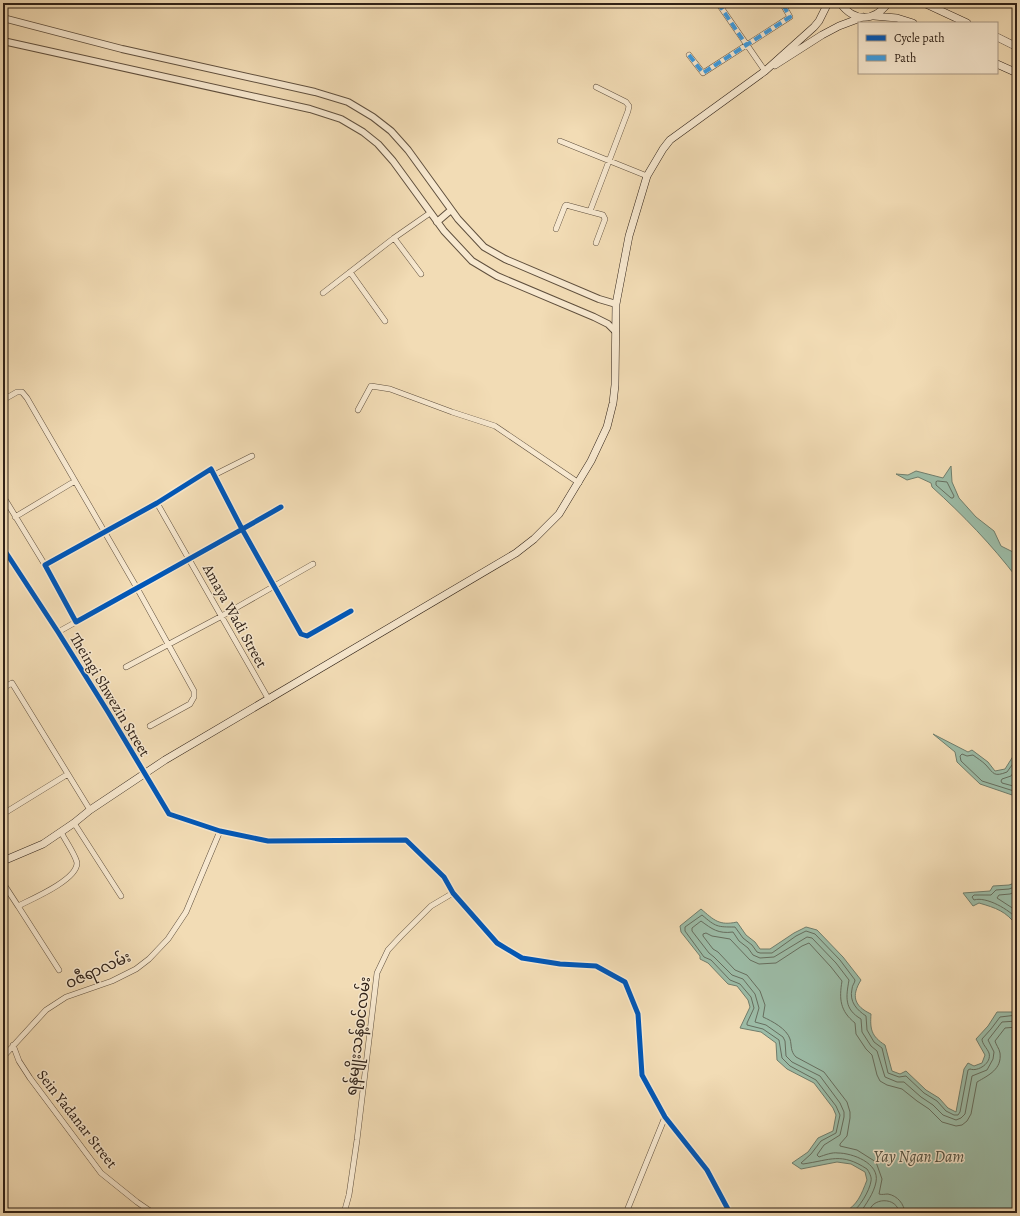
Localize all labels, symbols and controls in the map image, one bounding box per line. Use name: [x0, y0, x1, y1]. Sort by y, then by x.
legend: [858, 22, 998, 74]
text: Cycle path: [894, 30, 945, 46]
text: Path: [894, 50, 917, 66]
street label: Amaya Wadi Street: [198, 560, 272, 672]
street label: Theingi Shwezin Street: [65, 630, 155, 760]
street label: ဝဇီရာလမ်း: [62, 947, 135, 995]
street label: ရန်မျိုးသန့်စင်လမ်း: [341, 975, 377, 1097]
street label: Sein Yadanar Street: [32, 1066, 122, 1172]
water label: Yay Ngan Dam: [874, 1146, 964, 1168]

